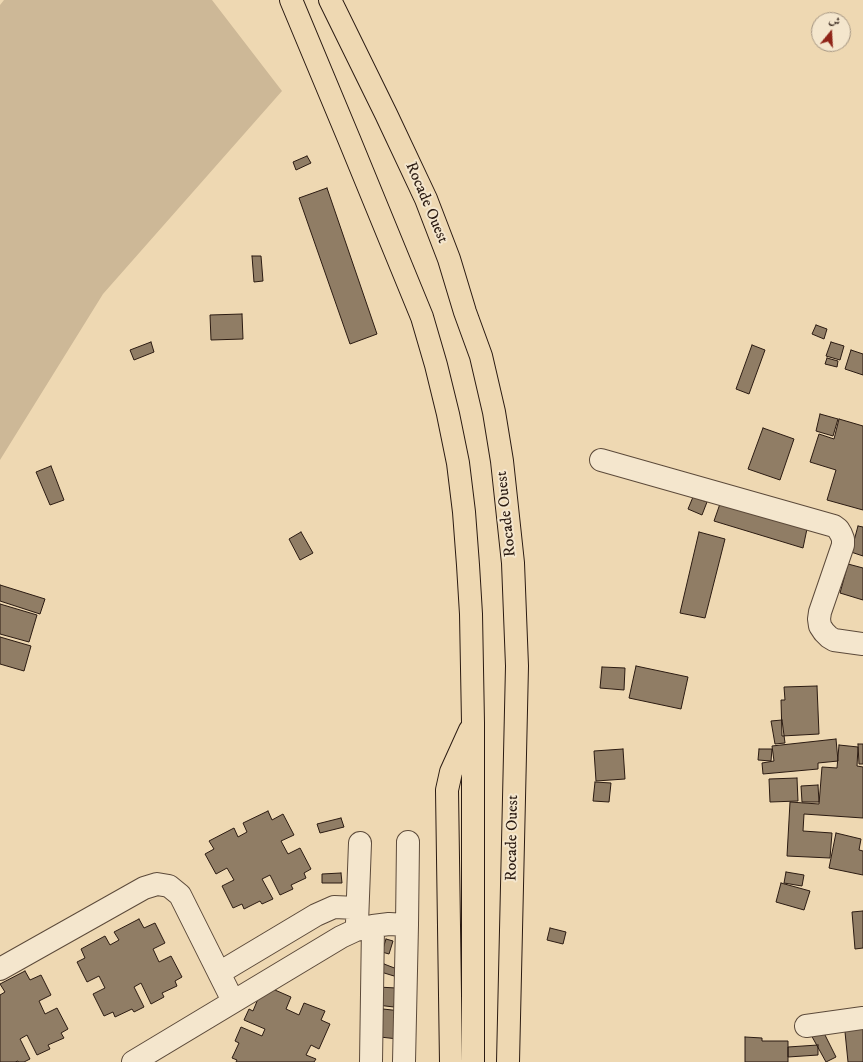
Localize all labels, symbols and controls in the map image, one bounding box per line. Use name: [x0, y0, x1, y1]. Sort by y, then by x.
north arrow: [811, 12, 851, 52]
text: ش: [827, 13, 842, 30]
street label: Rocade Ouest: [400, 160, 452, 246]
street label: Rocade Ouest: [493, 470, 521, 558]
street label: Rocade Ouest: [503, 795, 523, 881]

